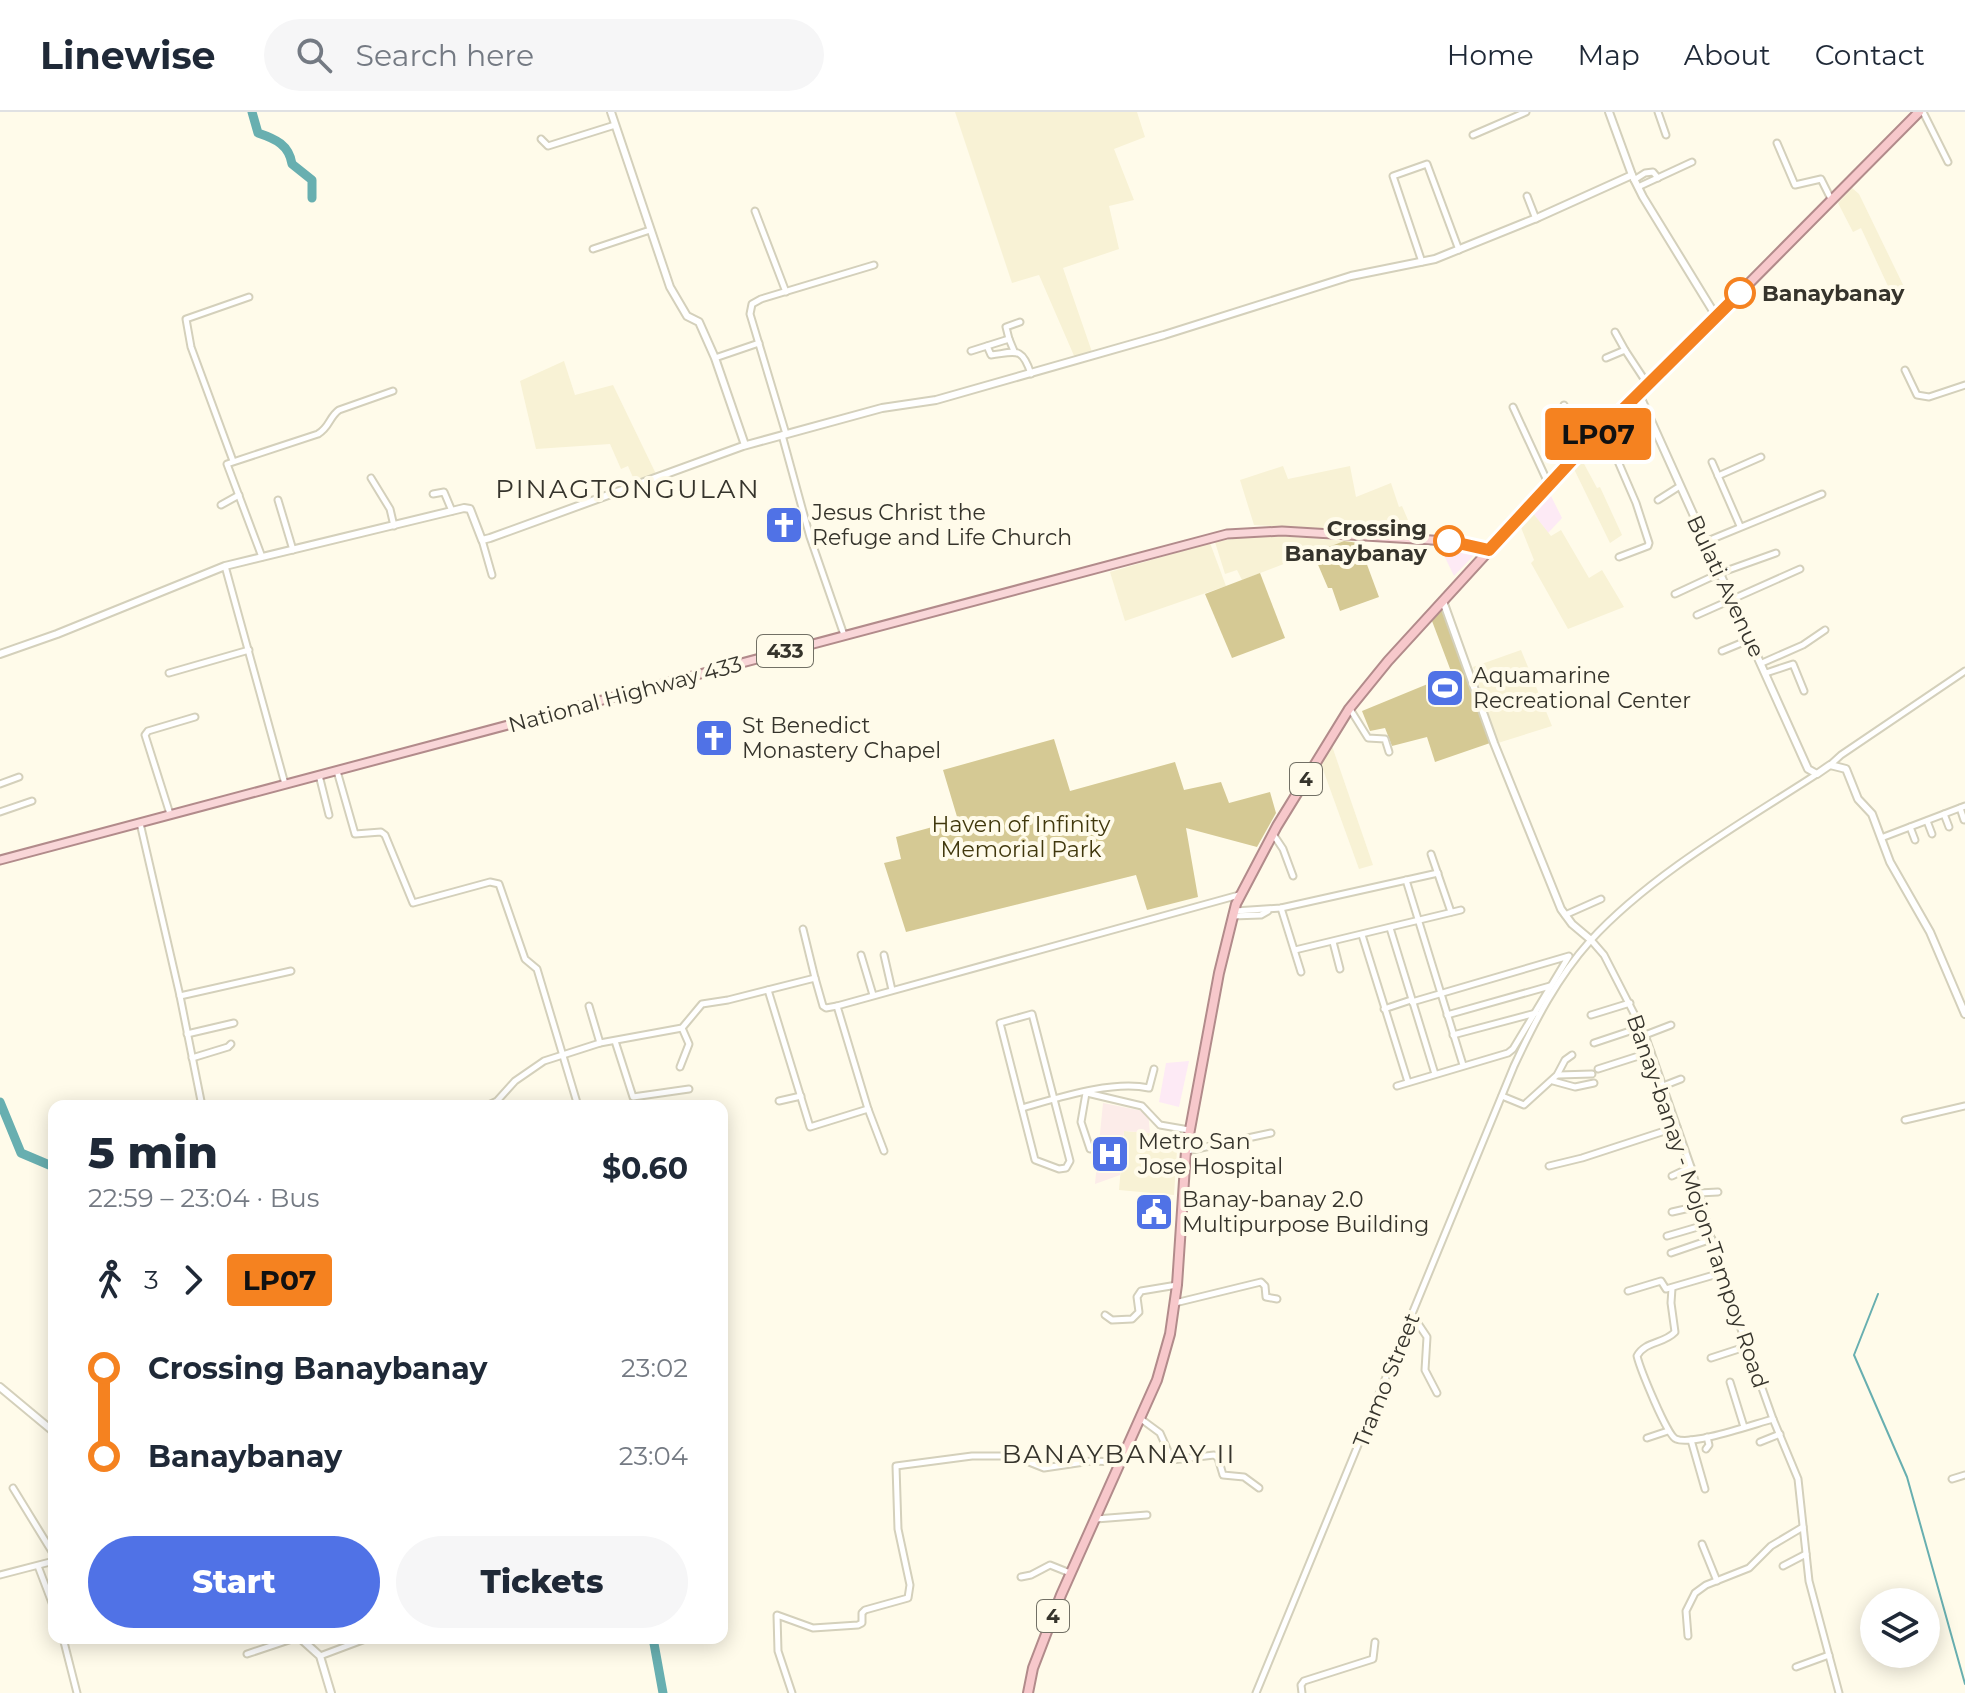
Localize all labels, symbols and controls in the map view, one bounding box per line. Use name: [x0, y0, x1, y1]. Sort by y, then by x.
search box: [264, 19, 824, 91]
text: Linewise: [40, 32, 216, 79]
icon: search: [292, 33, 336, 77]
text: Search here: [356, 37, 534, 74]
text: Home: [1447, 38, 1534, 72]
text: Map: [1578, 38, 1640, 72]
text: About: [1684, 38, 1771, 72]
text: Contact: [1815, 38, 1925, 72]
marker: Banaybanay: [1725, 278, 1755, 308]
place label: Banaybanay: [1762, 280, 1905, 307]
line badge: LP07: [1542, 408, 1654, 460]
text: LP07: [1561, 417, 1635, 451]
district label: PINAGTONGULAN: [495, 473, 761, 505]
place label: Jesus Christ the Refuge and Life Church: [811, 499, 1072, 551]
church icon: Jesus Christ the Refuge and Life Church: [763, 504, 805, 546]
street label: Bulati Avenue: [1681, 511, 1770, 662]
place label: Crossing Banaybanay: [1285, 515, 1428, 567]
marker: Crossing Banaybanay: [1434, 526, 1464, 556]
road number: 433: [757, 635, 813, 667]
street label: National Highway 433: [505, 650, 745, 739]
place label: Aquamarine Recreational Center: [1473, 662, 1691, 714]
sports icon: Aquamarine Recreational Center: [1424, 667, 1466, 709]
place label: St Benedict Monastery Chapel: [742, 712, 941, 764]
church icon: St Benedict Monastery Chapel: [693, 717, 735, 759]
road number: 4: [1290, 763, 1322, 795]
park label: Haven of Infinity Memorial Park: [932, 811, 1110, 863]
street label: Banay-banay - Mojon-Tampoy Road: [1621, 1011, 1774, 1391]
text: 5 min: [88, 1125, 218, 1179]
place label: Metro San Jose Hospital: [1137, 1128, 1283, 1180]
hospital icon: Metro San Jose Hospital: [1089, 1133, 1131, 1175]
text: $0.60: [602, 1150, 688, 1187]
text: 22:59 – 23:04 · Bus: [88, 1182, 320, 1214]
place label: Banay-banay 2.0 Multipurpose Building: [1182, 1186, 1429, 1238]
public building icon: Banay-banay 2.0 Multipurpose Building: [1133, 1191, 1175, 1233]
icon: walk: [88, 1258, 132, 1302]
icon: forward: [171, 1258, 215, 1302]
text: LP07: [243, 1263, 316, 1297]
text: 3: [144, 1264, 159, 1296]
street label: Tramo Street: [1347, 1309, 1426, 1451]
text: Crossing Banaybanay: [148, 1350, 487, 1387]
text: 23:02: [621, 1352, 688, 1384]
text: Banaybanay: [148, 1438, 342, 1475]
district label: BANAYBANAY II: [1002, 1438, 1236, 1470]
text: 23:04: [619, 1440, 688, 1472]
button: Start: [88, 1536, 380, 1628]
button: Tickets: [396, 1536, 688, 1628]
map controls: [1860, 1588, 1940, 1668]
button: layers: [1860, 1588, 1940, 1668]
road number: 4: [1037, 1600, 1069, 1632]

